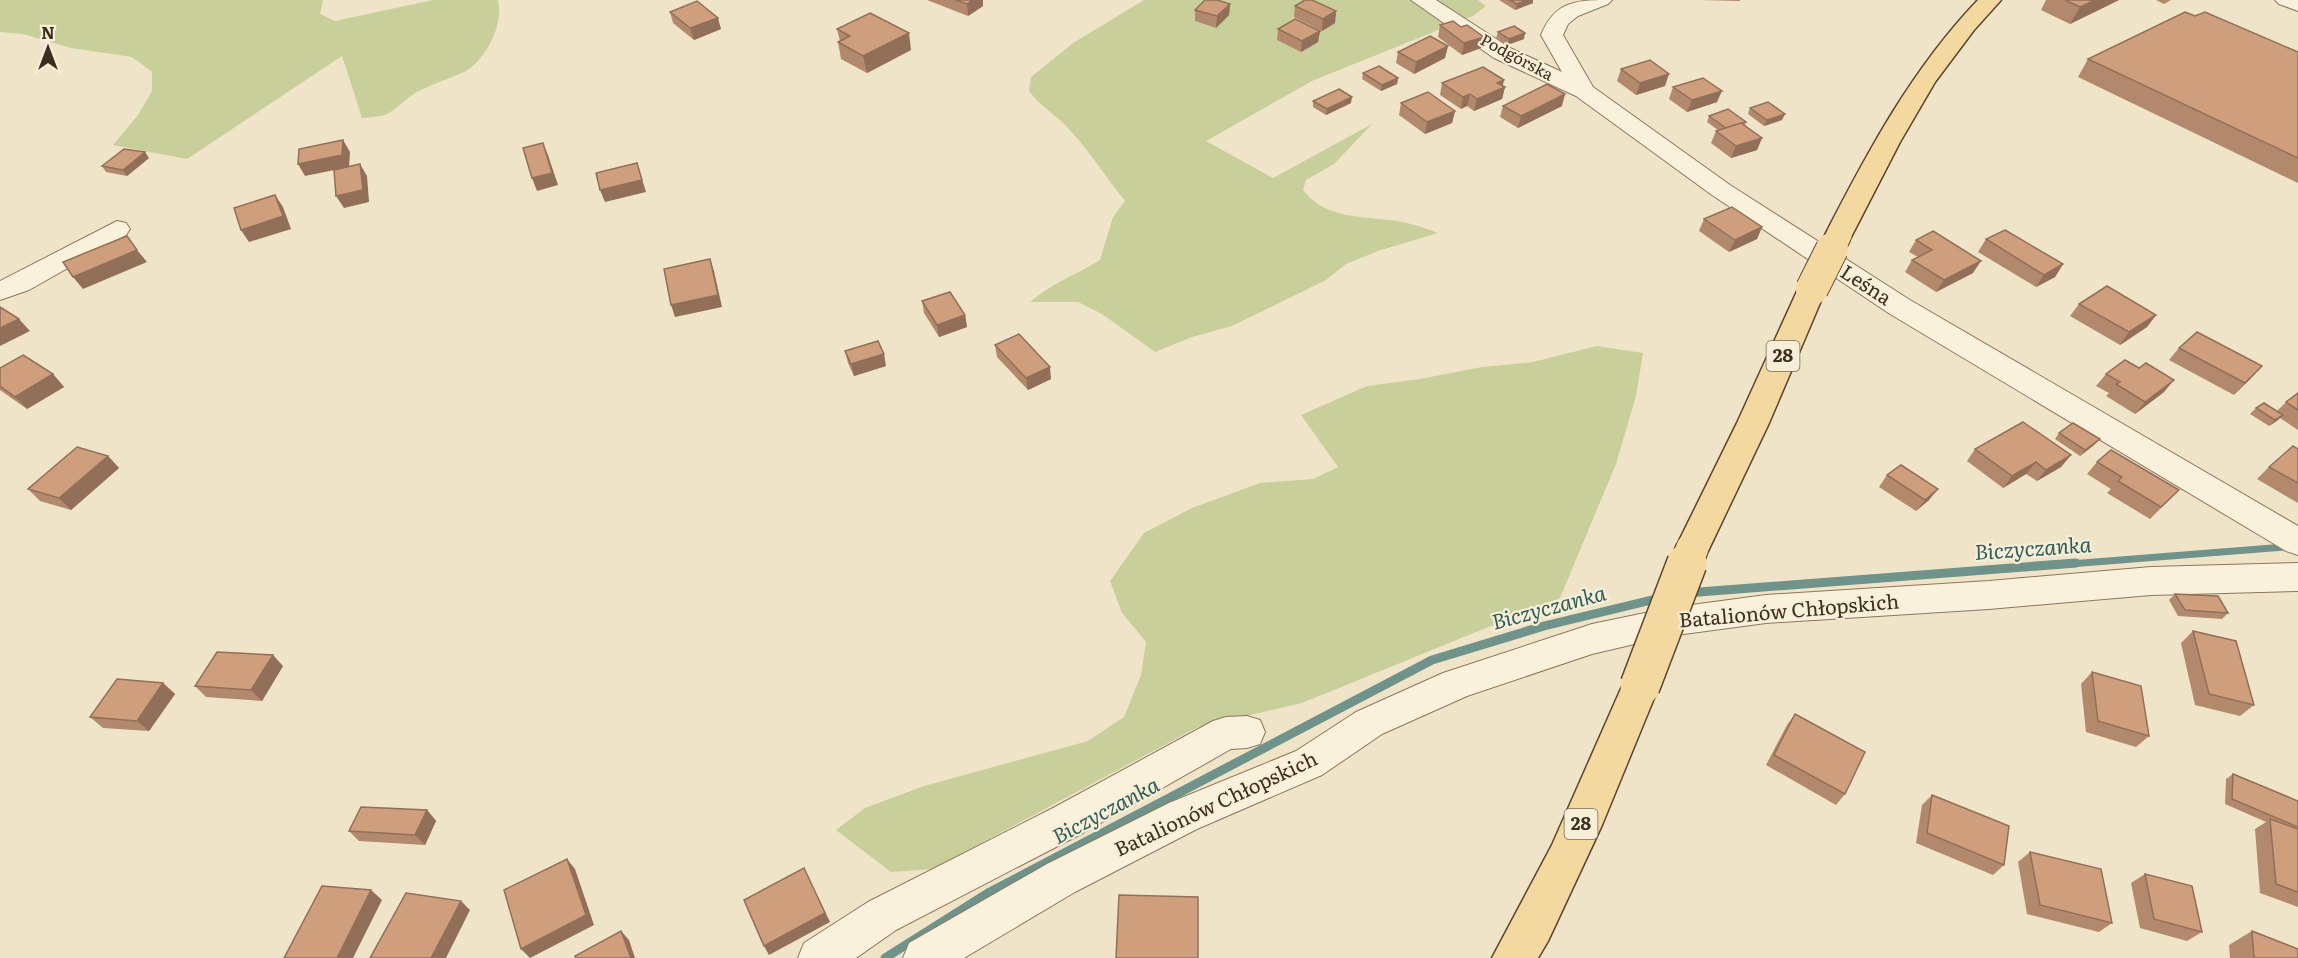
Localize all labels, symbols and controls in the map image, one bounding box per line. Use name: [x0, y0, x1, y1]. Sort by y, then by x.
north arrow: [18, 18, 78, 78]
text: N: [41, 20, 55, 44]
street label: Podgórska: [1477, 27, 1559, 86]
street label: Leśna: [1835, 256, 1899, 311]
road number: 28: [1766, 341, 1800, 371]
water label: Biczyczanka: [1973, 527, 2092, 566]
water label: Biczyczanka: [1488, 575, 1609, 636]
street label: Batalionów Chłopskich: [1677, 584, 1900, 634]
street label: Batalionów Chłopskich: [1109, 742, 1322, 862]
water label: Biczyczanka: [1046, 768, 1164, 850]
road number: 28: [1564, 809, 1598, 839]

